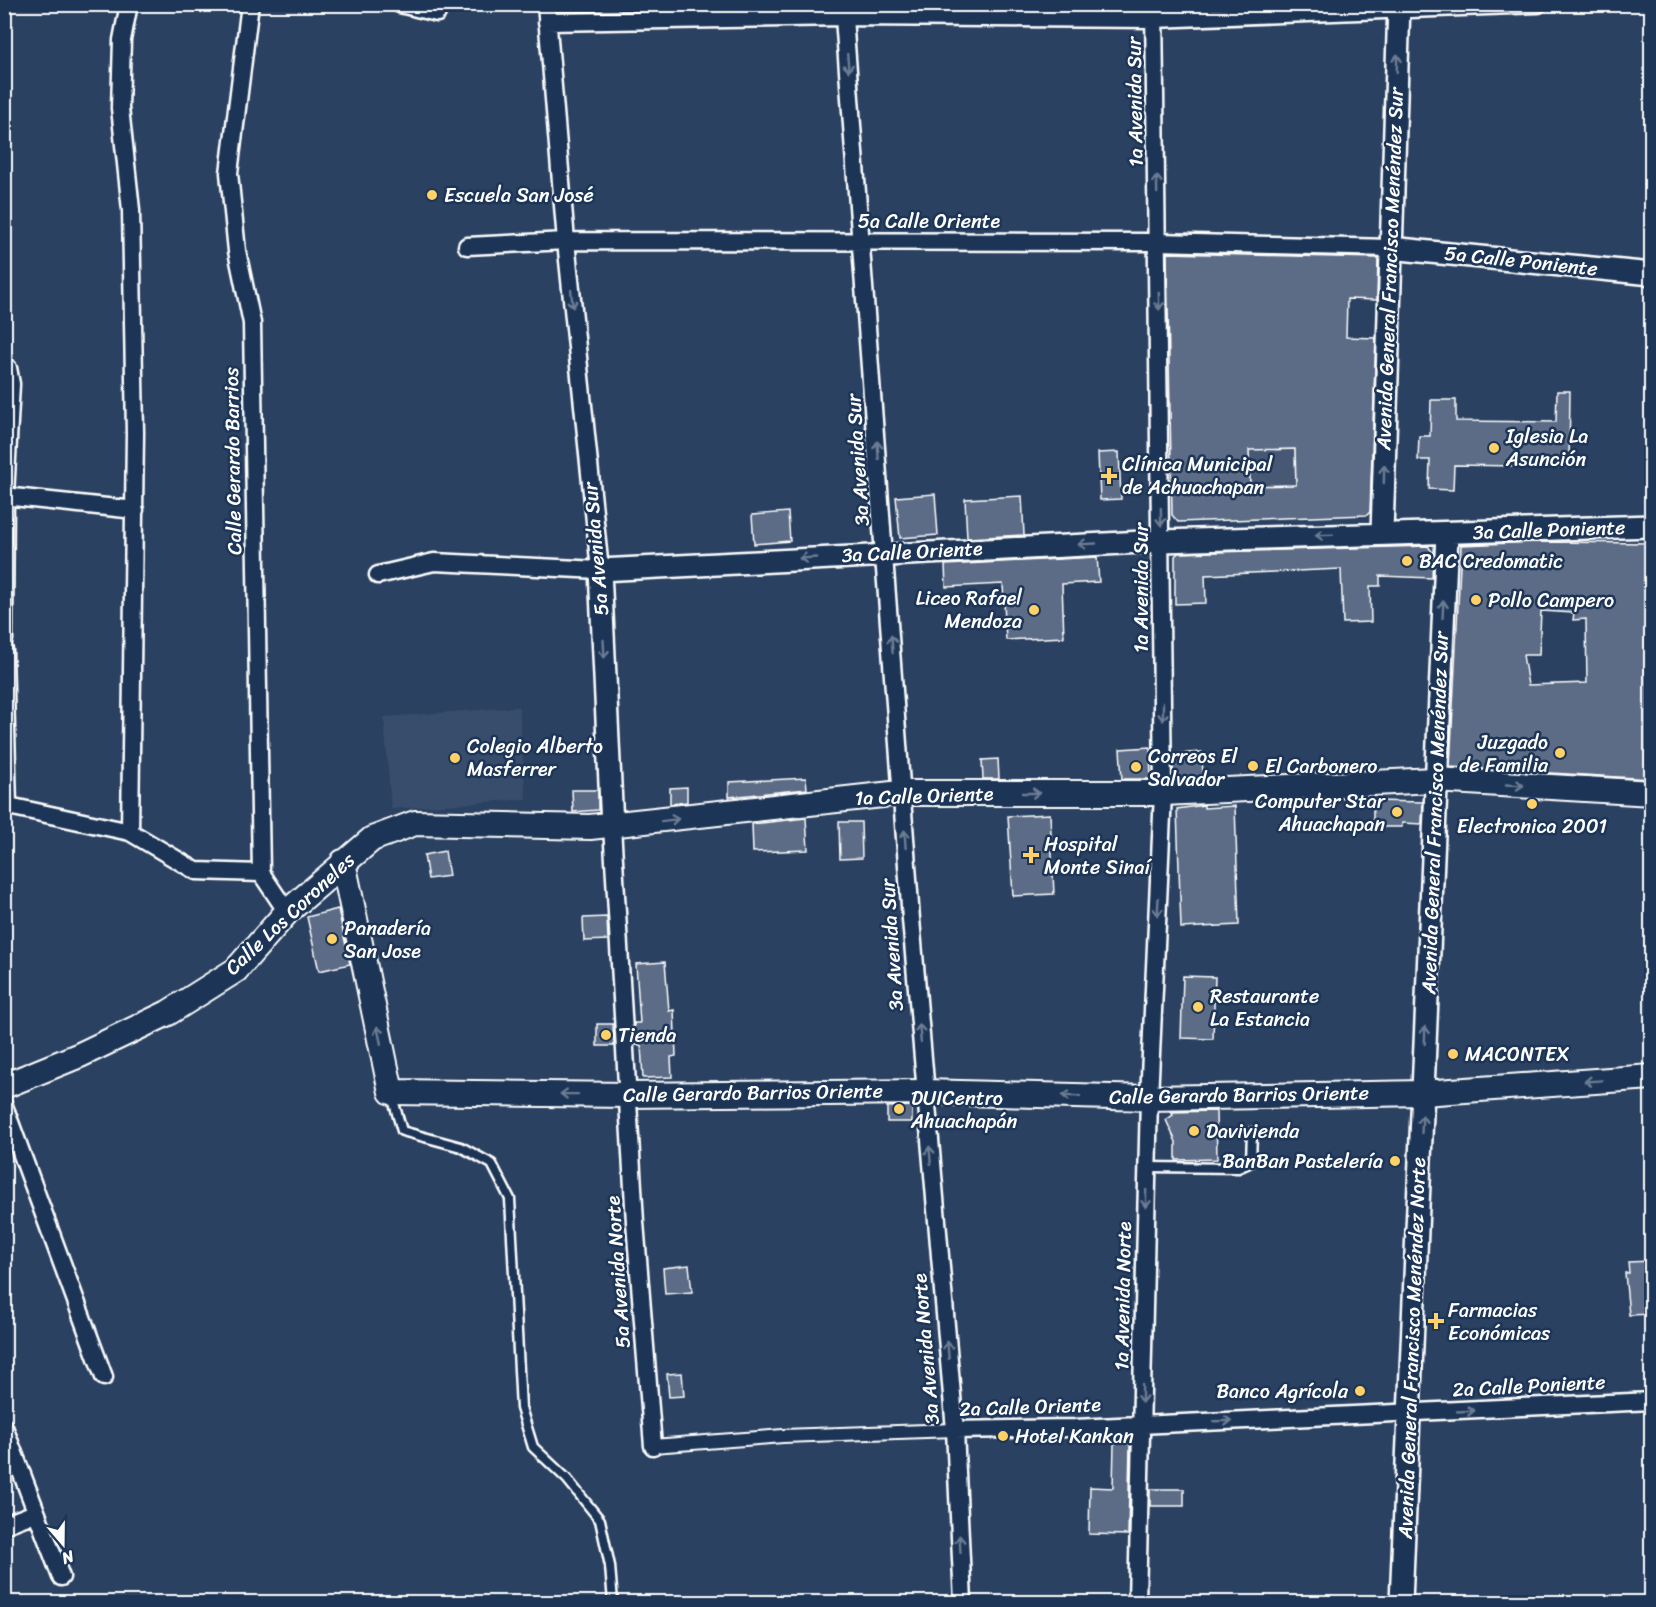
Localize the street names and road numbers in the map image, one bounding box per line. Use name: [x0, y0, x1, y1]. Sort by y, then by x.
street label: 1a Avenida Sur: [1116, 35, 1154, 167]
street label: Avenida General Francisco Menéndez Sur: [1366, 85, 1414, 452]
street label: 5a Calle Oriente: [858, 204, 1001, 239]
street label: 5a Calle Poniente: [1443, 236, 1599, 286]
street label: Calle Gerardo Barrios: [214, 366, 252, 555]
street label: 3a Avenida Sur: [836, 391, 880, 527]
street label: 5a Avenida Sur: [573, 479, 619, 617]
street label: 3a Calle Poniente: [1472, 510, 1626, 550]
street label: 1a Avenida Sur: [1124, 521, 1159, 653]
street label: 3a Calle Oriente: [841, 531, 984, 573]
street label: Avenida General Francisco Menéndez Sur: [1411, 629, 1459, 996]
street label: 1a Calle Oriente: [854, 776, 994, 816]
street label: Calle Los Coroneles: [217, 843, 364, 984]
street label: 3a Avenida Sur: [870, 876, 914, 1012]
street label: Calle Gerardo Barrios Oriente: [623, 1073, 883, 1113]
street label: Calle Gerardo Barrios Oriente: [1109, 1075, 1369, 1115]
street label: Avenida General Francisco Menéndez Norte: [1388, 1156, 1436, 1541]
street label: 5a Avenida Norte: [595, 1194, 641, 1349]
street label: 1a Avenida Norte: [1104, 1221, 1142, 1371]
street label: 3a Avenida Norte: [902, 1272, 950, 1426]
street label: 2a Calle Poniente: [1452, 1365, 1606, 1407]
street label: 2a Calle Oriente: [959, 1387, 1102, 1427]

